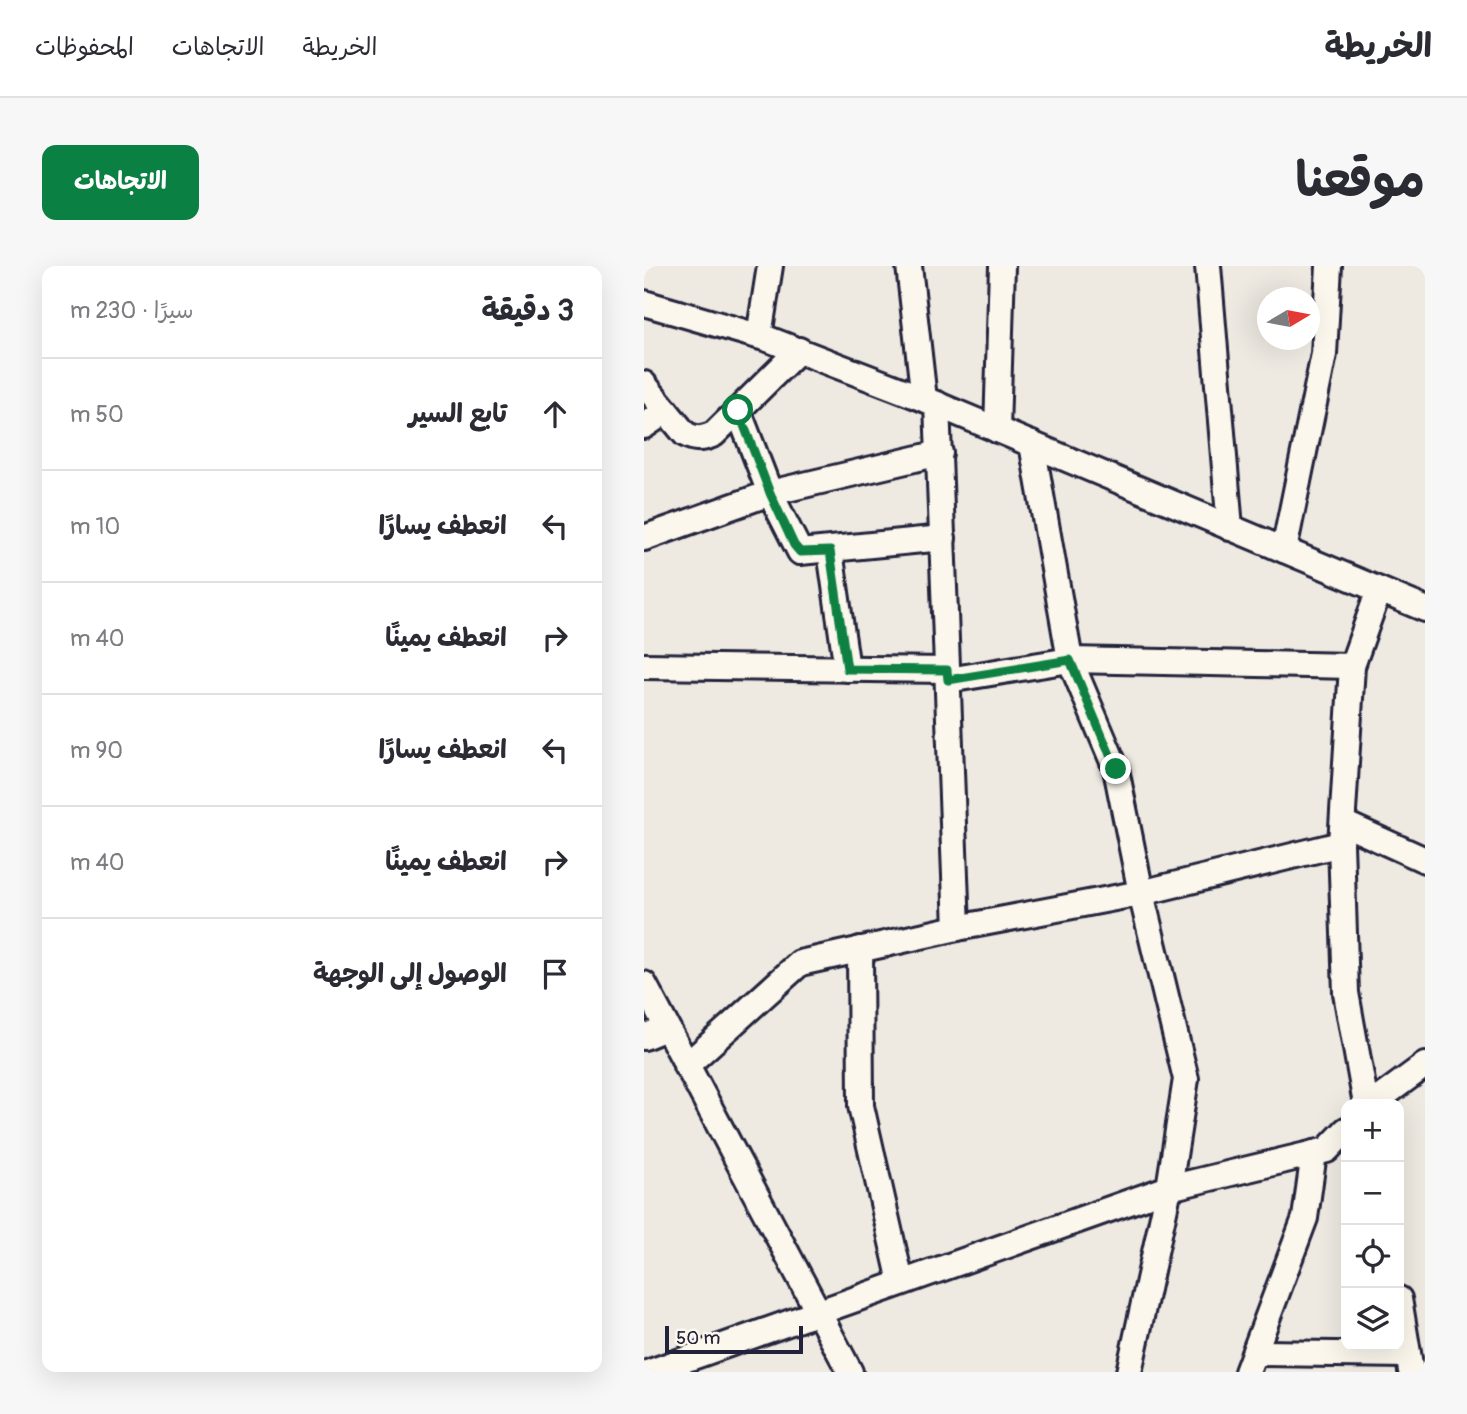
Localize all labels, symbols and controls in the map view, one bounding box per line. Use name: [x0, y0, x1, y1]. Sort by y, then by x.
text: الخريطة: [1325, 26, 1432, 67]
text: المحفوظات: [35, 33, 134, 62]
text: الاتجاهات: [172, 33, 265, 62]
text: الخريطة: [303, 33, 377, 62]
button: الاتجاهات: [42, 145, 199, 220]
text: موقعنا: [1295, 150, 1425, 211]
north arrow: [1257, 287, 1320, 350]
text: 3 دقيقة: [482, 292, 574, 329]
text: سيرًا · 230 m: [70, 296, 194, 325]
route start: [722, 394, 753, 425]
icon: ahead: [536, 395, 574, 433]
text: تابع السير: [409, 398, 507, 430]
text: 50 m: [70, 400, 124, 429]
icon: left: [536, 507, 574, 545]
text: انعطف يسارًا: [378, 510, 507, 542]
text: 10 m: [70, 512, 120, 541]
icon: right: [536, 619, 574, 657]
text: انعطف يمينًا: [385, 622, 507, 654]
text: 40 m: [70, 624, 125, 653]
icon: left: [536, 731, 574, 769]
text: انعطف يسارًا: [378, 734, 507, 766]
text: 90 m: [70, 736, 123, 765]
route end: [1100, 753, 1131, 784]
icon: right: [536, 843, 574, 881]
text: انعطف يمينًا: [385, 846, 507, 878]
text: 40 m: [70, 848, 125, 877]
icon: arrive: [536, 955, 574, 993]
text: الوصول إلى الوجهة: [313, 958, 507, 990]
map controls: [1341, 1099, 1404, 1351]
button: +: [1341, 1099, 1404, 1162]
button: −: [1341, 1162, 1404, 1225]
button: locate: [1341, 1225, 1404, 1288]
button: layers: [1341, 1288, 1404, 1351]
scale bar: [665, 1323, 803, 1355]
text: 50 m: [676, 1326, 720, 1350]

